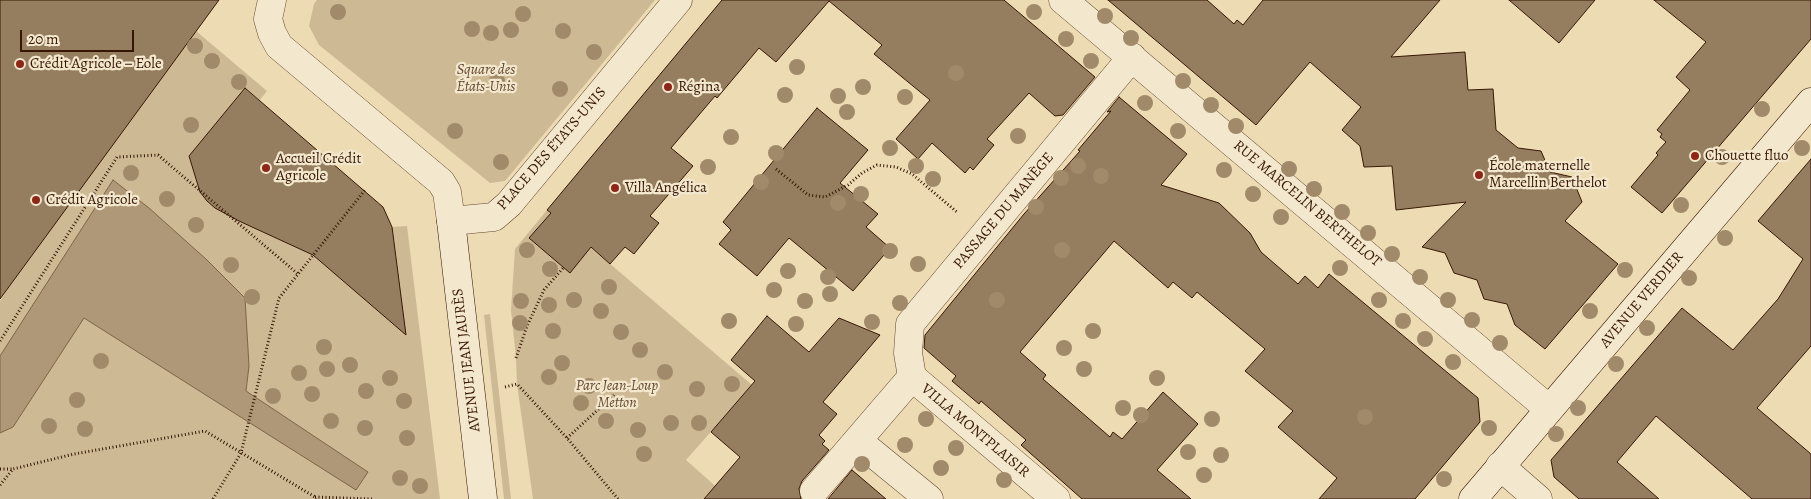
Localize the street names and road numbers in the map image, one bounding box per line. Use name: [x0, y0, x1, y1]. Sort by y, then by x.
street label: PLACE DES ÉTATS-UNIS: [494, 84, 610, 214]
street label: RUE MARCELIN BERTHELOT: [1229, 137, 1385, 271]
street label: PASSAGE DU MANÈGE: [950, 149, 1058, 273]
street label: AVENUE VERDIER: [1596, 248, 1688, 352]
street label: AVENUE JEAN JAURÈS: [449, 287, 485, 433]
street label: VILLA MONTPLAISIR: [917, 380, 1033, 482]

